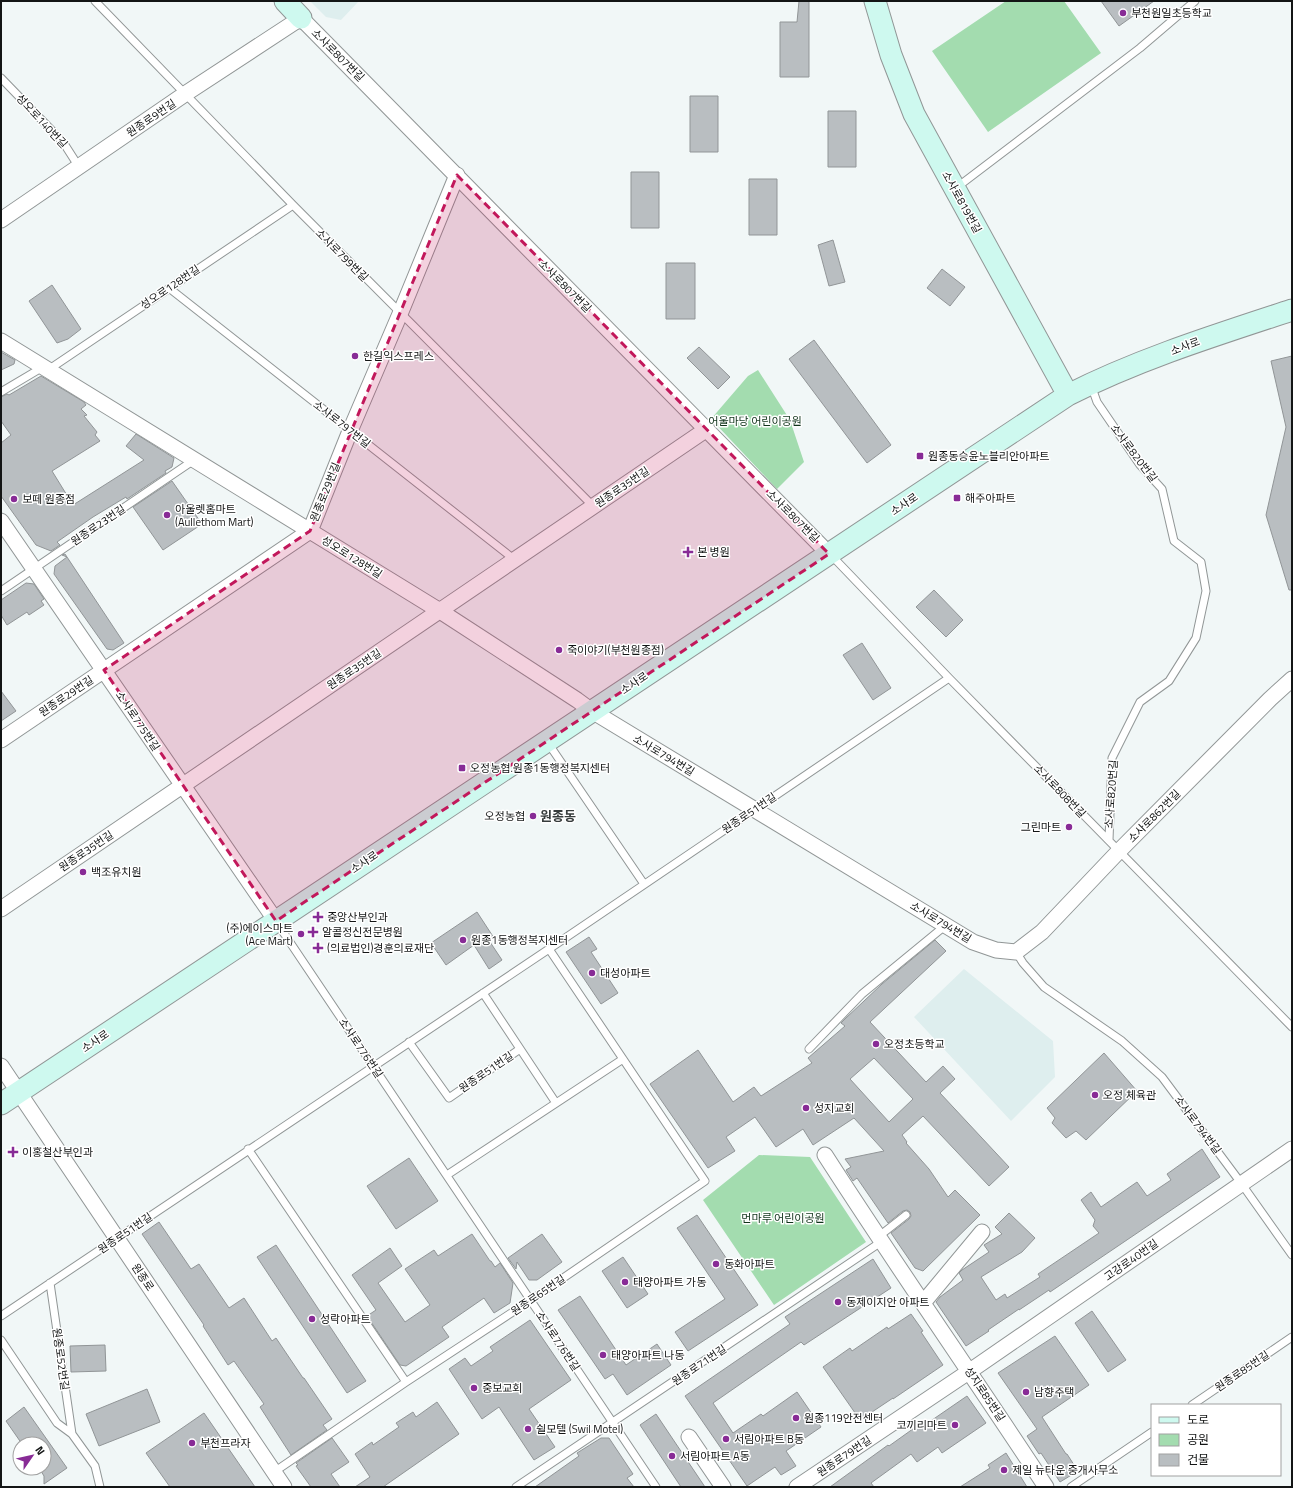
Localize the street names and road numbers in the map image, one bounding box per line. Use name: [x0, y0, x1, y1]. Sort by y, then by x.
street label: 소사로807번길: [308, 25, 368, 85]
street label: 성오로140번길: [13, 90, 71, 152]
street label: 원종로9번길: [123, 95, 179, 141]
street label: 소사로819번길: [938, 168, 986, 236]
street label: 소사로799번길: [312, 225, 372, 285]
street label: 소사로807번길: [535, 256, 595, 316]
street label: 성오로128번길: [137, 261, 203, 313]
street label: 소사로: [1168, 333, 1202, 359]
street label: 소사로797번길: [310, 396, 374, 452]
street label: 소사로820번길: [1107, 421, 1161, 485]
street label: 원종로29번길: [306, 460, 344, 524]
street label: 원종로35번길: [591, 463, 653, 511]
street label: 소사로807번길: [763, 486, 823, 546]
street label: 소사로: [887, 489, 921, 519]
street label: 원종로23번길: [67, 501, 129, 549]
street label: 성오로128번길: [318, 532, 386, 582]
street label: 원종로35번길: [323, 645, 385, 693]
street label: 소사로: [617, 668, 651, 698]
street label: 원종로29번길: [35, 672, 97, 720]
street label: 소사로775번길: [112, 688, 164, 754]
street label: 소사로794번길: [630, 730, 698, 780]
street label: 소사로820번길: [1101, 759, 1121, 829]
street label: 소사로808번길: [1030, 761, 1090, 821]
street label: 소사로862번길: [1124, 786, 1184, 846]
street label: 원종로51번길: [718, 789, 780, 837]
street label: 원종로35번길: [55, 827, 117, 875]
street label: 소사로: [347, 847, 381, 877]
street label: 소사로794번길: [907, 897, 975, 947]
street label: 소사로776번길: [335, 1015, 387, 1081]
street label: 소사로: [78, 1026, 112, 1056]
street label: 원종로51번길: [455, 1048, 517, 1096]
street label: 소사로794번길: [1171, 1093, 1225, 1157]
street label: 원종로51번길: [94, 1209, 156, 1257]
street label: 고강로40번길: [1101, 1235, 1161, 1285]
street label: 원종로: [128, 1260, 158, 1294]
street label: 원종로65번길: [507, 1271, 569, 1319]
street label: 소사로776번길: [532, 1308, 584, 1374]
street label: 원종로52번길: [49, 1327, 73, 1391]
street label: 원종로71번길: [668, 1341, 730, 1389]
street label: 원종로85번길: [1211, 1347, 1273, 1395]
street label: 성지로85번길: [961, 1363, 1009, 1425]
street label: 원종로79번길: [813, 1432, 875, 1480]

